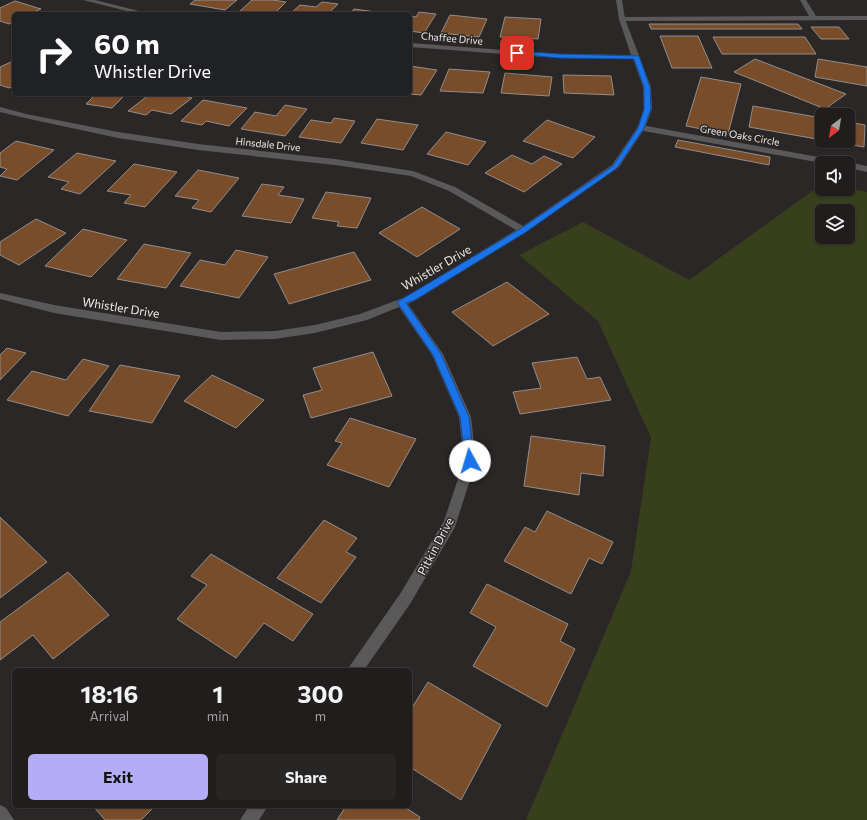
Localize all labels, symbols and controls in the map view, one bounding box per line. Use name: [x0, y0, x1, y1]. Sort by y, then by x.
text: 60 m: [94, 26, 160, 60]
icon: right: [28, 28, 80, 80]
street label: Chaffee Drive: [421, 29, 483, 47]
pin: [500, 36, 534, 70]
icon: arrive: [506, 42, 528, 64]
text: Whistler Drive: [94, 60, 211, 82]
north arrow: [815, 108, 855, 148]
map controls: [815, 108, 855, 244]
street label: Green Oaks Circle: [699, 122, 781, 148]
street label: Hinsdale Drive: [235, 135, 301, 153]
button: sound: [815, 156, 855, 196]
button: layers: [815, 204, 855, 244]
street label: Whistler Drive: [399, 241, 473, 293]
street label: Whistler Drive: [81, 294, 161, 320]
position arrow: [449, 440, 491, 482]
street label: Pitkin Drive: [414, 515, 456, 577]
text: 18:16: [81, 679, 138, 708]
text: 1: [212, 679, 223, 708]
text: 300: [298, 679, 343, 708]
text: Arrival: [90, 708, 129, 724]
text: min: [207, 708, 229, 724]
text: m: [315, 708, 326, 724]
button: Exit: [28, 754, 208, 800]
button: Share: [216, 754, 396, 800]

